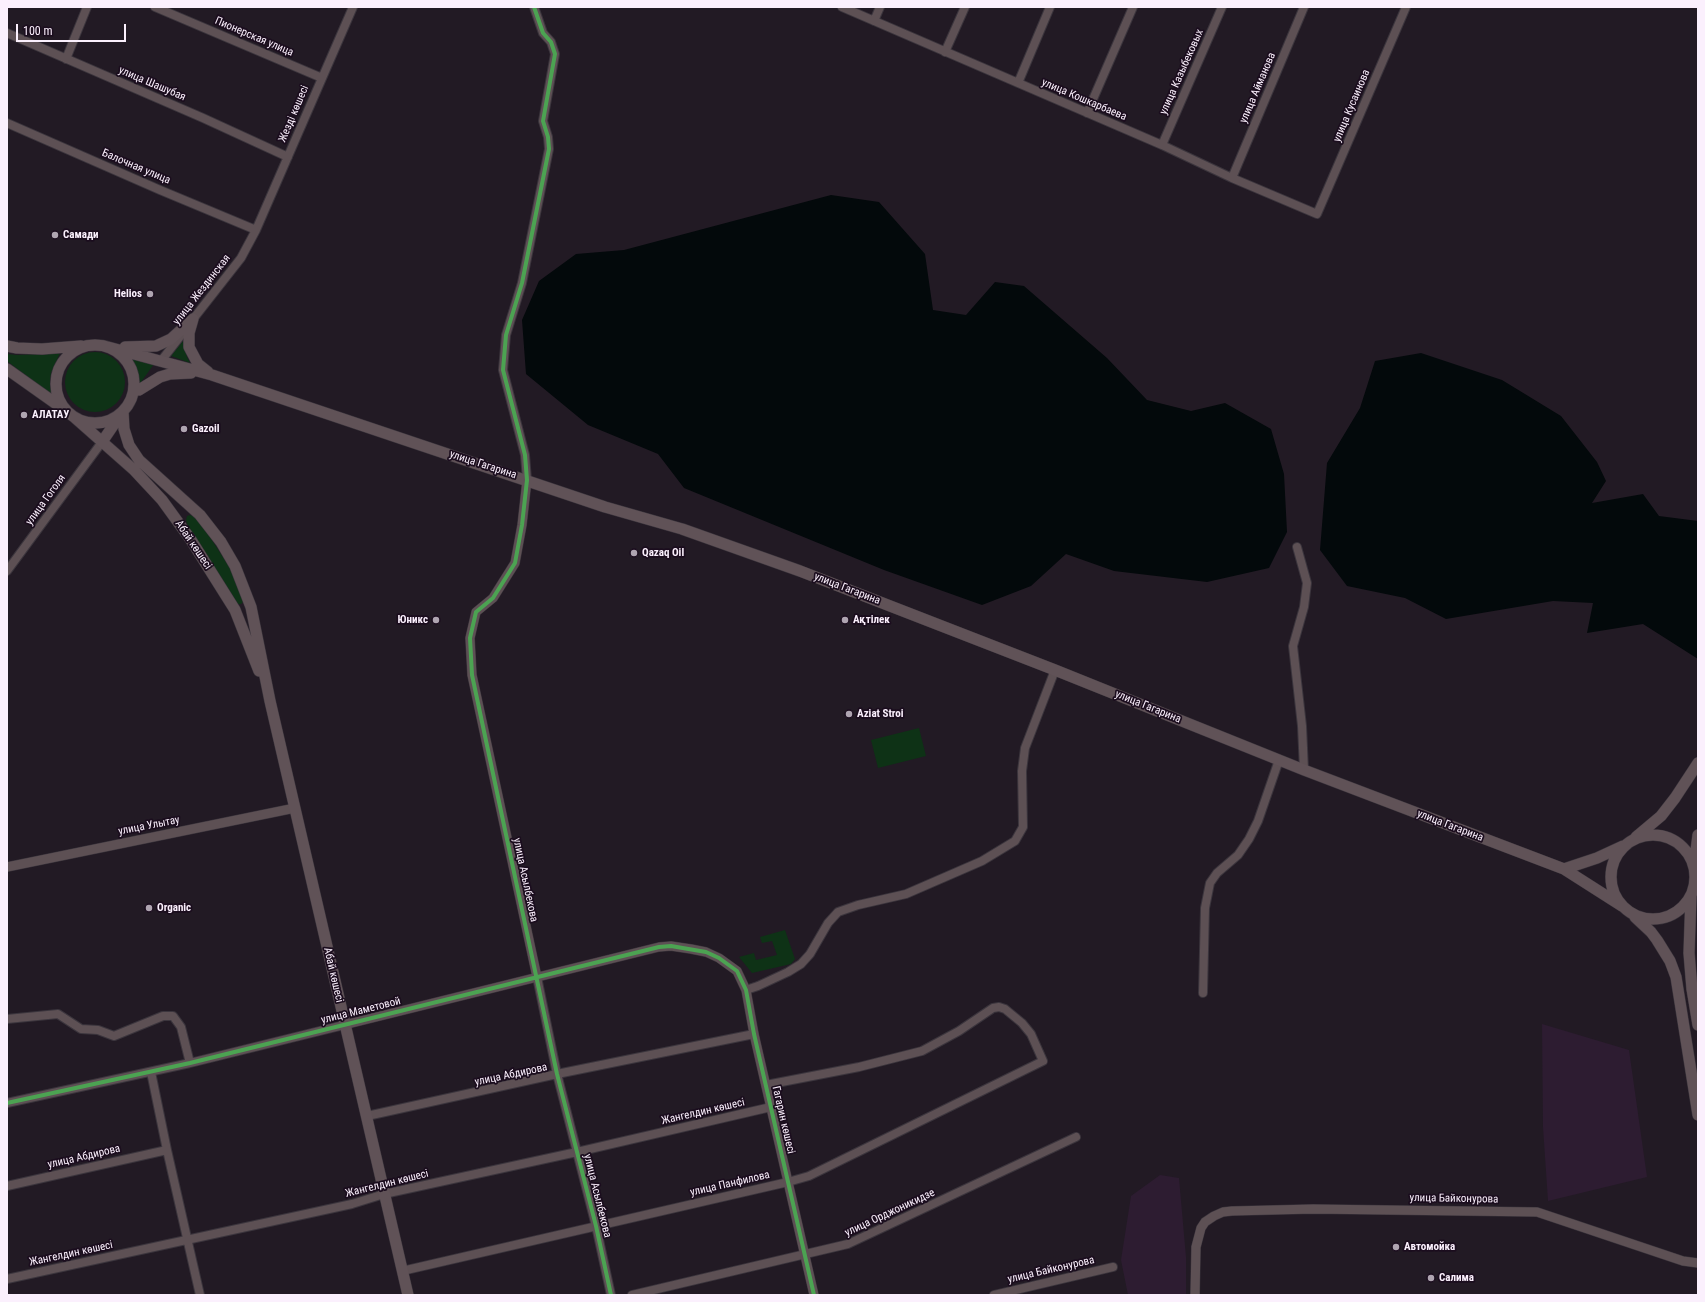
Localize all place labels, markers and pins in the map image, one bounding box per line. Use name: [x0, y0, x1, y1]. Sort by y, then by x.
place label: Самади: [63, 228, 99, 242]
marker: Самади: [50, 230, 60, 240]
place label: Helios: [114, 287, 142, 301]
marker: Helios: [145, 289, 155, 299]
place label: АЛАТАУ: [32, 408, 69, 422]
marker: АЛАТАУ: [19, 410, 29, 420]
place label: Gazoil: [192, 422, 220, 436]
marker: Gazoil: [179, 424, 189, 434]
place label: Qazaq Oil: [642, 546, 684, 560]
marker: Qazaq Oil: [629, 548, 639, 558]
place label: Юникс: [398, 613, 428, 627]
place label: Ақтілек: [853, 613, 890, 627]
marker: Юникс: [431, 615, 441, 625]
marker: Ақтілек: [840, 615, 850, 625]
place label: Aziat Stroi: [857, 707, 903, 721]
marker: Aziat Stroi: [844, 709, 854, 719]
place label: Organic: [157, 901, 191, 915]
marker: Organic: [144, 903, 154, 913]
place label: Автомойка: [1404, 1240, 1455, 1254]
marker: Автомойка: [1391, 1242, 1401, 1252]
place label: Салима: [1439, 1271, 1474, 1285]
marker: Салима: [1426, 1273, 1436, 1283]

